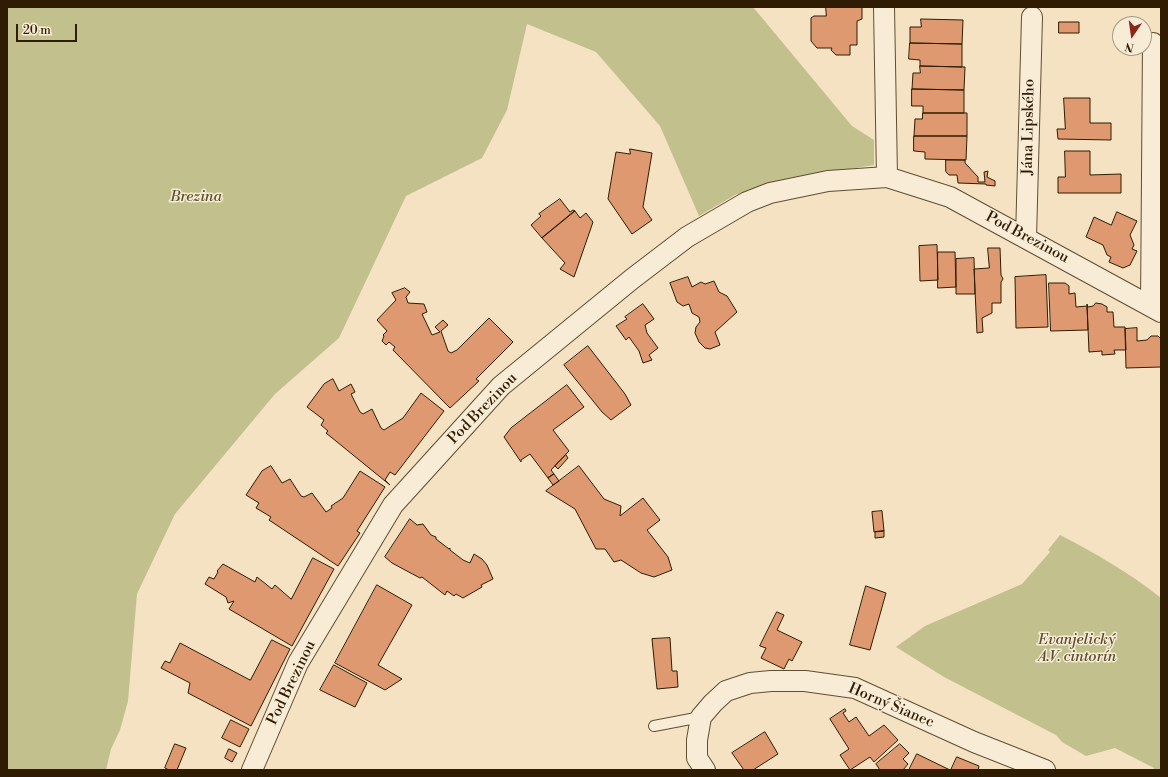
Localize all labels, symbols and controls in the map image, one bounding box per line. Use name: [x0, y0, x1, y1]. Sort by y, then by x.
scale bar: [18, 16, 79, 42]
north arrow: [1112, 16, 1152, 56]
text: 20 m: [23, 23, 51, 38]
text: N: [1124, 39, 1135, 55]
street label: Jána Lipského: [1019, 79, 1039, 175]
park label: Brezina: [170, 188, 222, 206]
street label: Pod Brezinou: [982, 208, 1072, 268]
street label: Pod Brezinou: [445, 370, 521, 448]
park label: Evanjelický A.V. cintorín: [1038, 631, 1116, 666]
street label: Pod Brezinou: [264, 638, 320, 728]
street label: Horný Šianec: [845, 680, 937, 732]

